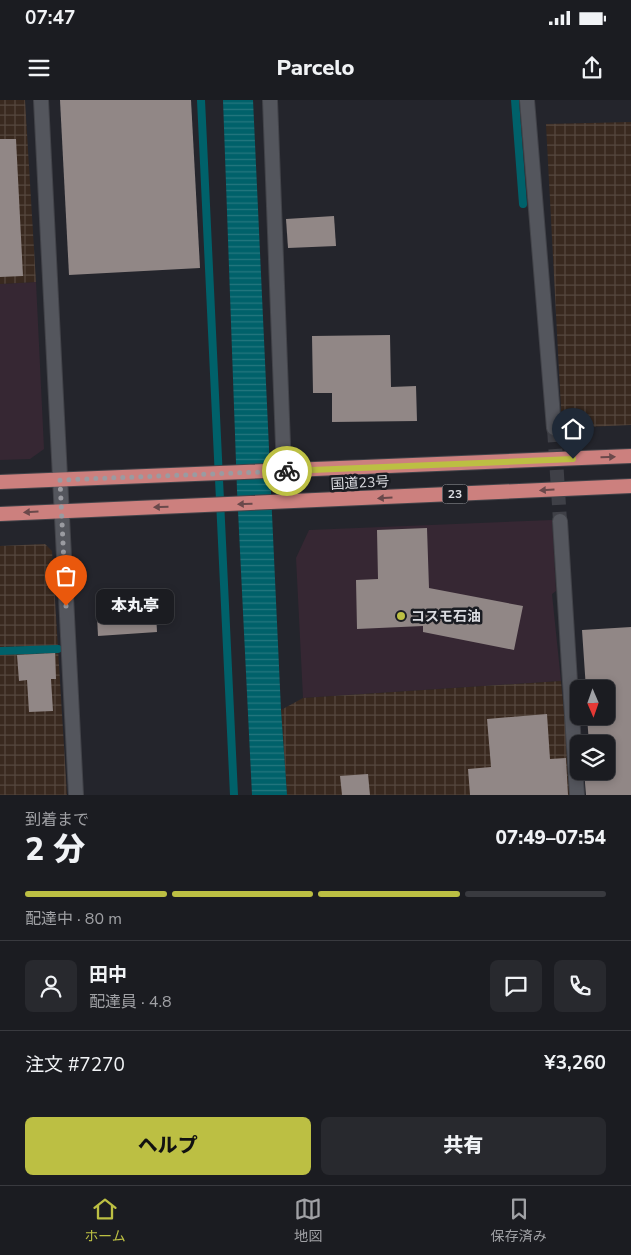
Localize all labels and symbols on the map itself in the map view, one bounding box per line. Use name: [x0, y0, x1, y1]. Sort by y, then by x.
pin: [552, 408, 594, 459]
courier: [262, 446, 312, 496]
one-way arrow: [600, 453, 616, 461]
street label: 国道23号: [330, 472, 390, 494]
road number: 23: [442, 484, 468, 504]
one-way arrow: [539, 486, 555, 494]
one-way arrow: [377, 494, 393, 502]
one-way arrow: [237, 500, 253, 508]
one-way arrow: [153, 503, 169, 511]
one-way arrow: [22, 509, 38, 517]
pin: [45, 555, 87, 606]
callout: 本丸亭: [96, 588, 174, 624]
place label: コスモ石油: [411, 607, 481, 626]
marker: コスモ石油: [395, 610, 407, 622]
north arrow: [570, 680, 615, 725]

